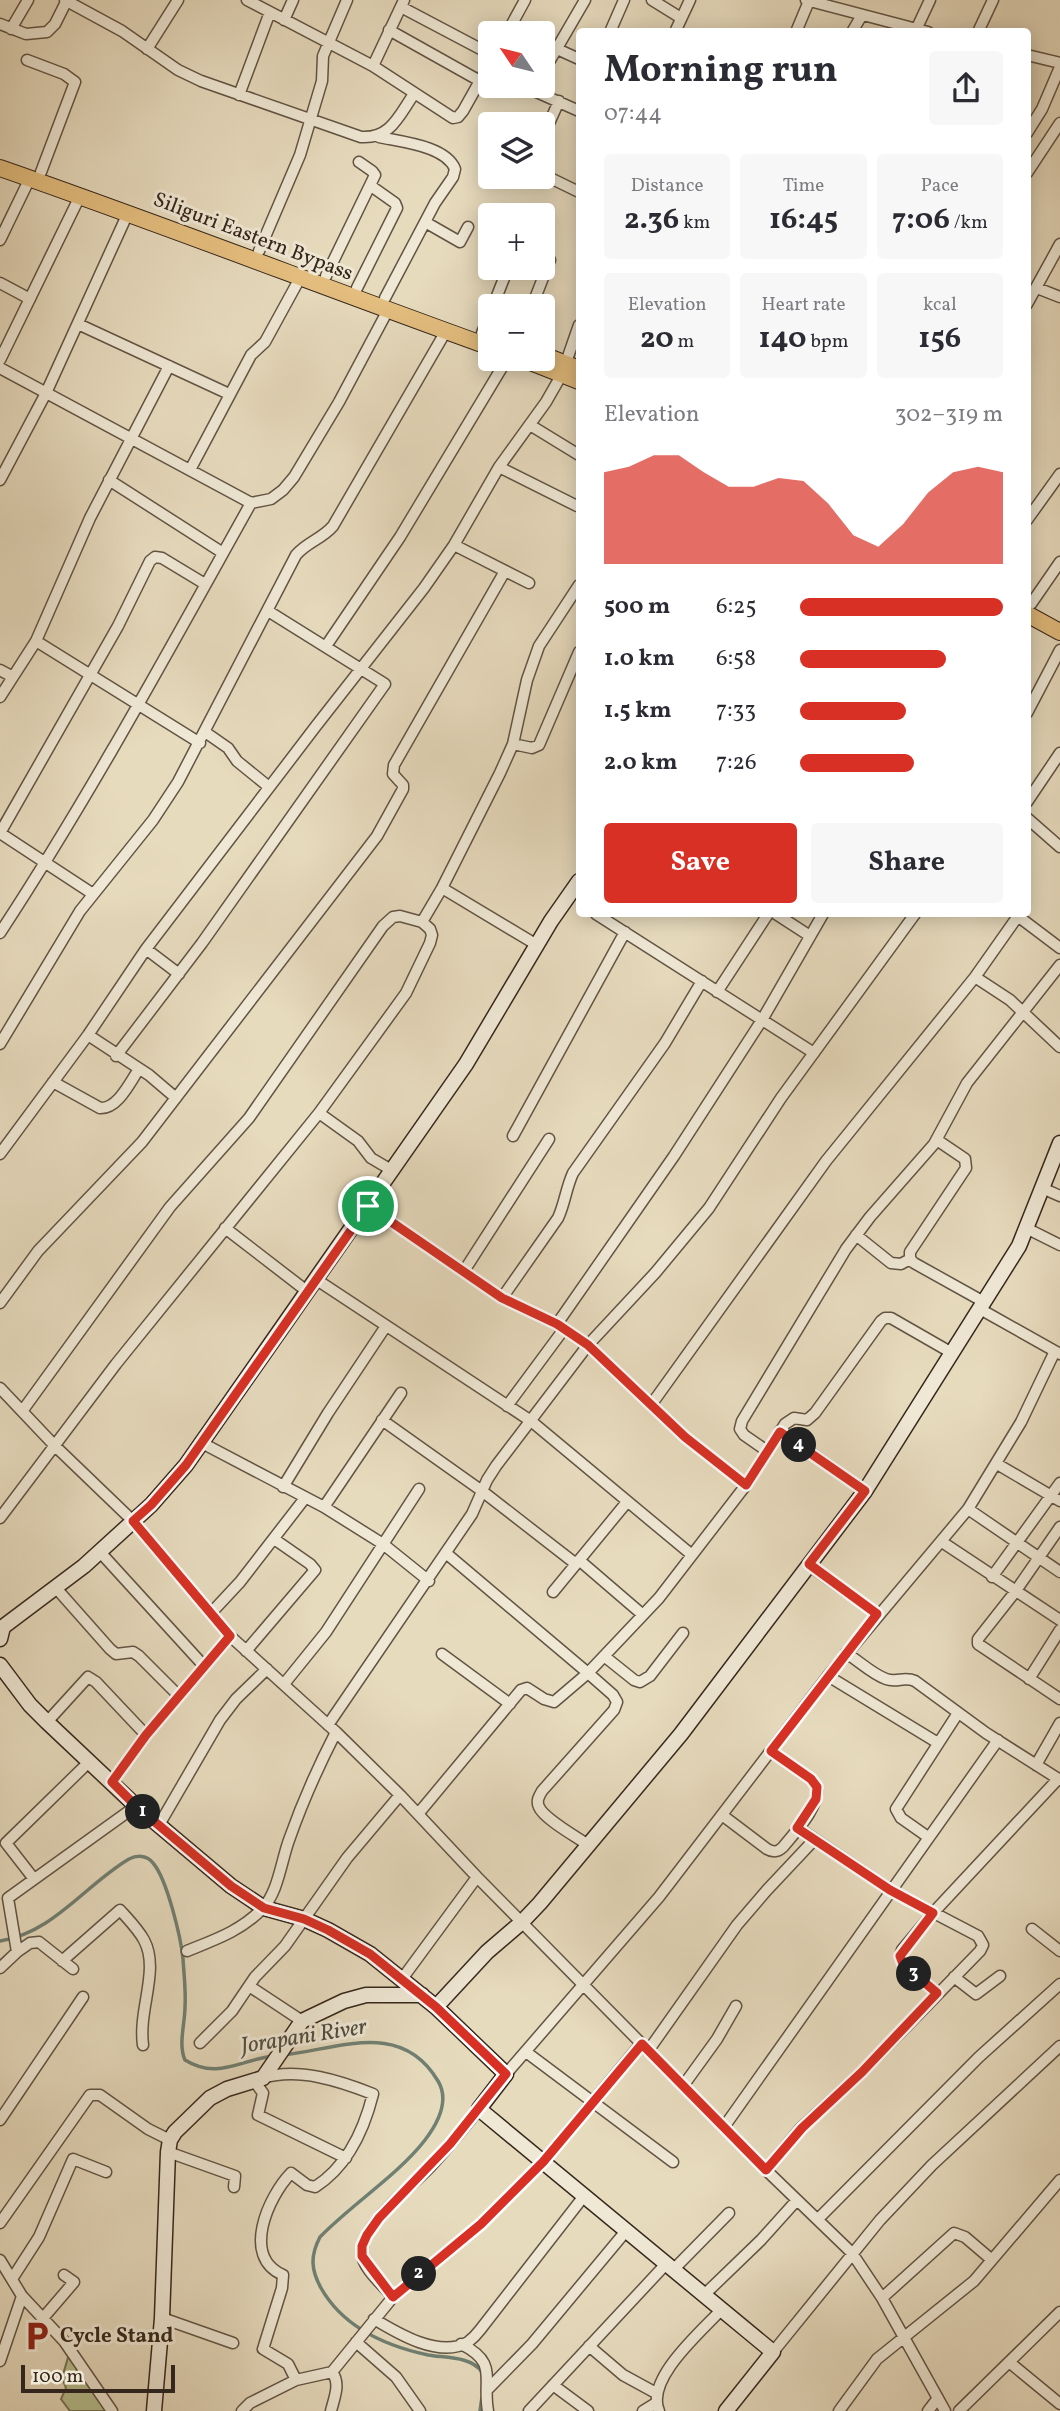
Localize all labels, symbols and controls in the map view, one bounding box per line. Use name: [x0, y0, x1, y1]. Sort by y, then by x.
north arrow: [478, 21, 555, 98]
map controls: [478, 21, 555, 371]
text: Morning run: [604, 45, 838, 98]
button: share: [929, 51, 1003, 125]
text: 07:44: [604, 98, 662, 130]
button: layers: [478, 112, 555, 189]
text: Distance: [631, 173, 704, 199]
text: Time: [783, 173, 824, 199]
text: Pace: [921, 173, 959, 199]
street label: Siliguri Eastern Bypass: [149, 185, 357, 289]
text: 2.36: [624, 199, 679, 241]
text: 16:45: [769, 199, 838, 241]
text: 7:06: [892, 199, 950, 241]
button: +: [478, 203, 555, 280]
text: km: [679, 210, 710, 236]
text: /km: [950, 210, 988, 236]
text: Elevation: [628, 292, 707, 318]
text: Heart rate: [762, 292, 845, 318]
text: kcal: [923, 292, 957, 318]
button: −: [478, 294, 555, 371]
text: 20: [640, 318, 674, 360]
text: 140: [758, 318, 807, 360]
text: 156: [918, 318, 961, 360]
text: m: [674, 329, 694, 355]
text: bpm: [807, 329, 849, 355]
text: Elevation: [604, 399, 700, 431]
text: 302–319 m: [895, 399, 1003, 431]
text: 500 m: [604, 591, 670, 623]
text: 6:25: [716, 591, 756, 623]
text: 1.0 km: [604, 643, 675, 675]
text: 6:58: [716, 643, 756, 675]
text: 1.5 km: [604, 695, 671, 727]
text: 7:33: [716, 695, 756, 727]
text: 2.0 km: [604, 747, 677, 779]
text: 7:26: [716, 747, 757, 779]
button: Save: [604, 823, 797, 903]
button: Share: [811, 823, 1003, 903]
pin: [338, 1176, 398, 1236]
icon: arrive: [349, 1187, 387, 1225]
pin: 4: [782, 1428, 816, 1462]
text: 4: [793, 1431, 804, 1457]
pin: 1: [125, 1794, 160, 1829]
text: 1: [139, 1798, 146, 1824]
pin: 3: [897, 1956, 932, 1992]
text: 3: [909, 1960, 918, 1986]
water label: Jorapani River: [237, 2011, 370, 2063]
pin: 2: [402, 2256, 436, 2292]
text: 2: [414, 2260, 423, 2286]
parking icon: Cycle Stand: [20, 2319, 54, 2353]
place label: Cycle Stand: [60, 2322, 174, 2351]
scale bar: [21, 2362, 175, 2394]
text: 100 m: [32, 2364, 83, 2390]

